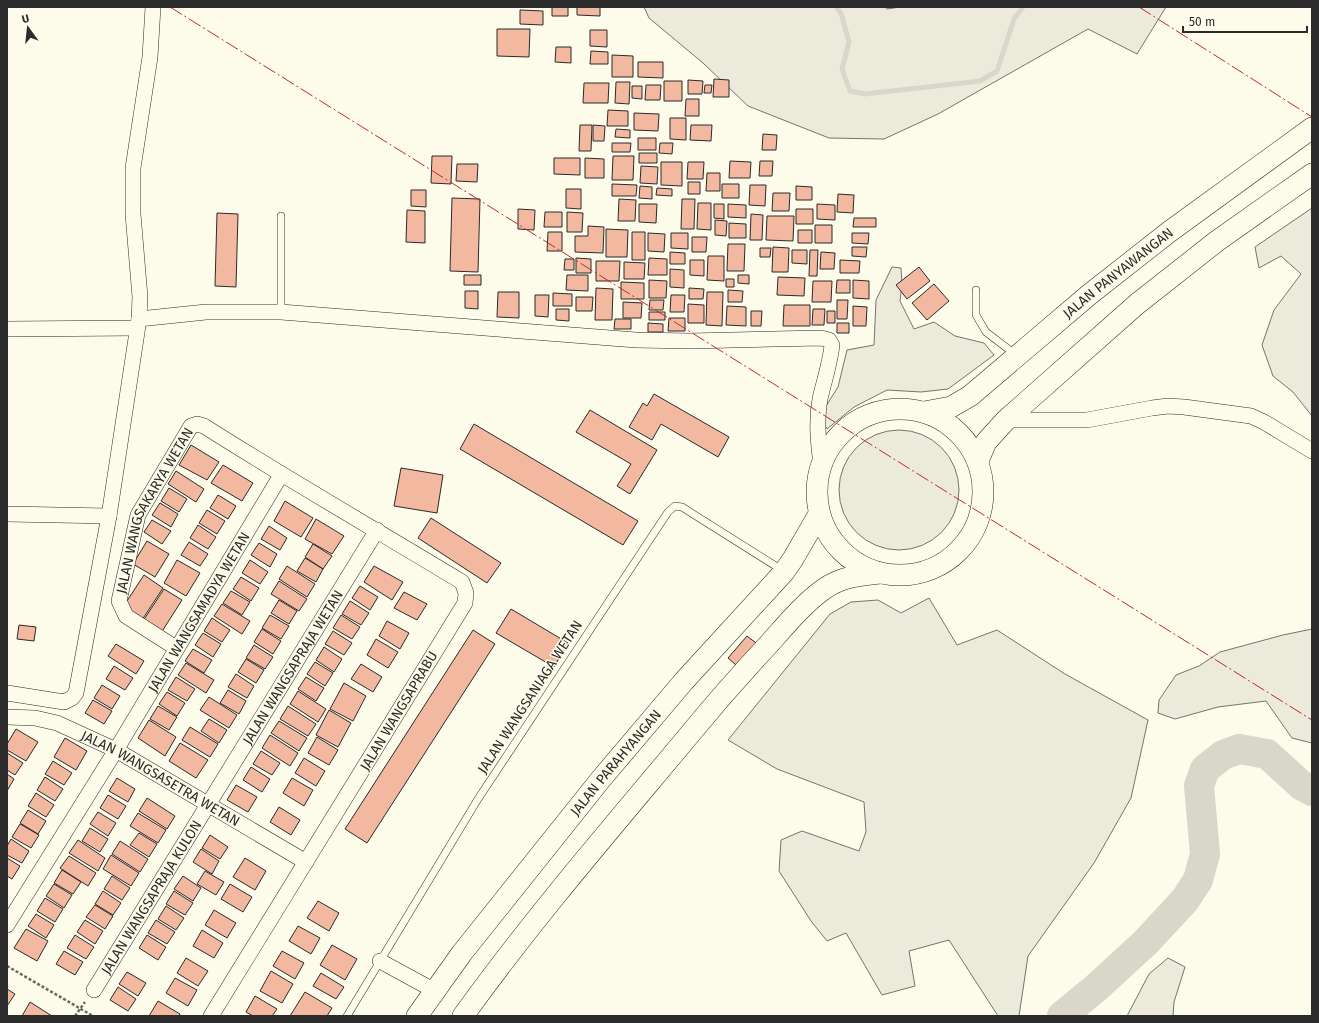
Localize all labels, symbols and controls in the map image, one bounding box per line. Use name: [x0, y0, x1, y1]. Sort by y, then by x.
north arrow: [8, 8, 48, 48]
scale bar: [1183, 8, 1307, 34]
text: U: [20, 12, 31, 26]
text: 50 m: [1189, 15, 1215, 29]
street label: JALAN PANYAWANGAN: [1059, 224, 1176, 322]
street label: JALAN WANGSAKARYA WETAN: [112, 424, 197, 595]
street label: JALAN WANGSAMADYA WETAN: [144, 529, 253, 695]
street label: JALAN WANGSAPRAJA WETAN: [239, 587, 347, 748]
street label: JALAN WANGSANIAGA WETAN: [474, 617, 586, 777]
street label: JALAN WANGSAPRABU: [357, 648, 441, 774]
street label: JALAN PARAHYANGAN: [566, 706, 665, 819]
street label: JALAN WANGSASETRA WETAN: [78, 727, 243, 830]
street label: JALAN WANGSAPRAJA KULON: [97, 817, 205, 977]

